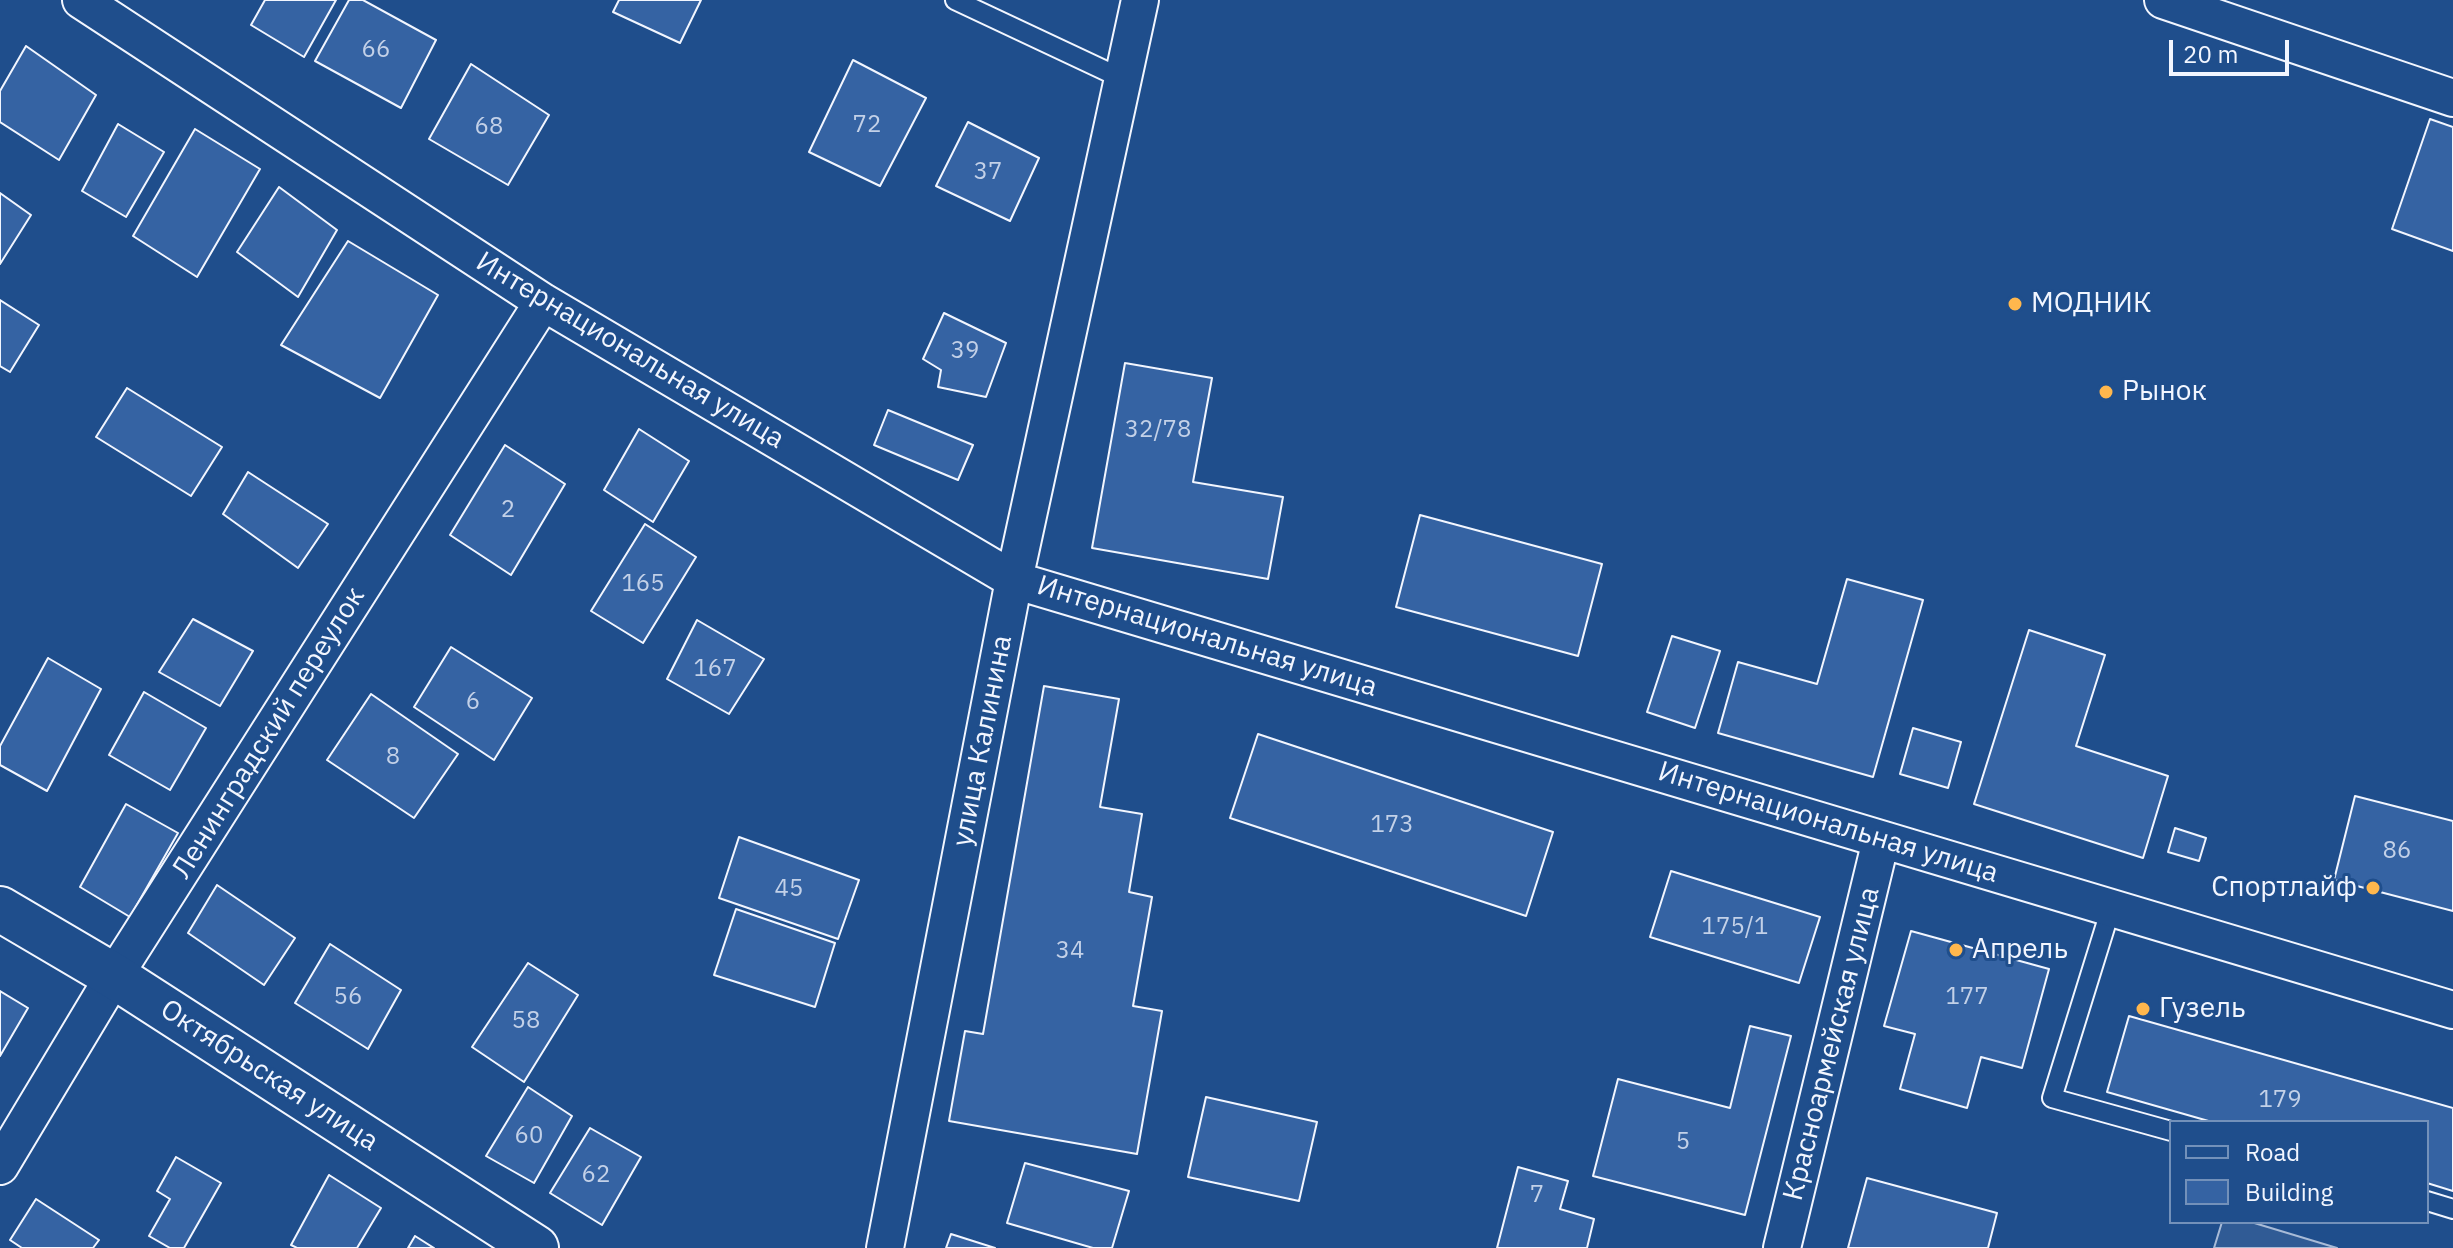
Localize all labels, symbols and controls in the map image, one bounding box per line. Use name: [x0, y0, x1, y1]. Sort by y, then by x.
scale bar: [2173, 24, 2293, 74]
house number: 66: [362, 36, 390, 64]
text: 20 m: [2183, 38, 2238, 70]
house number: 72: [853, 111, 881, 139]
house number: 68: [475, 113, 503, 141]
house number: 37: [974, 158, 1002, 186]
street label: Интернациональная улица: [470, 246, 790, 456]
place label: МОДНИК: [2031, 287, 2151, 321]
marker: МОДНИК: [2006, 295, 2024, 313]
house number: 39: [951, 337, 979, 365]
place label: Рынок: [2122, 375, 2207, 409]
marker: Рынок: [2097, 383, 2115, 401]
house number: 32/78: [1125, 416, 1191, 444]
house number: 2: [501, 496, 515, 524]
street label: Интернациональная улица: [1033, 569, 1381, 705]
house number: 165: [621, 570, 665, 598]
street label: Ленинградский переулок: [165, 581, 373, 885]
street label: улица Калинина: [946, 633, 1020, 849]
house number: 167: [693, 655, 737, 683]
house number: 6: [466, 688, 480, 716]
house number: 8: [386, 743, 400, 771]
street label: Интернациональная улица: [1654, 755, 2002, 891]
house number: 173: [1370, 811, 1414, 839]
house number: 86: [2383, 837, 2411, 865]
place label: Спортлайф: [2211, 871, 2357, 905]
house number: 45: [775, 875, 803, 903]
marker: Спортлайф: [2364, 879, 2382, 897]
street label: Красноармейская улица: [1777, 884, 1887, 1204]
house number: 175/1: [1702, 913, 1768, 941]
place label: Апрель: [1972, 933, 2068, 967]
house number: 34: [1056, 937, 1084, 965]
marker: Апрель: [1947, 941, 1965, 959]
house number: 56: [334, 983, 362, 1011]
house number: 177: [1945, 983, 1989, 1011]
place label: Гузель: [2159, 992, 2246, 1026]
street label: Октябрьская улица: [154, 993, 384, 1159]
marker: Гузель: [2134, 1000, 2152, 1018]
house number: 58: [512, 1007, 540, 1035]
house number: 179: [2258, 1086, 2302, 1114]
legend: [2169, 1120, 2429, 1224]
house number: 60: [515, 1122, 543, 1150]
house number: 5: [1676, 1128, 1690, 1156]
text: Road: [2245, 1136, 2300, 1168]
house number: 62: [582, 1161, 610, 1189]
text: Building: [2245, 1176, 2333, 1208]
house number: 7: [1530, 1181, 1544, 1209]

